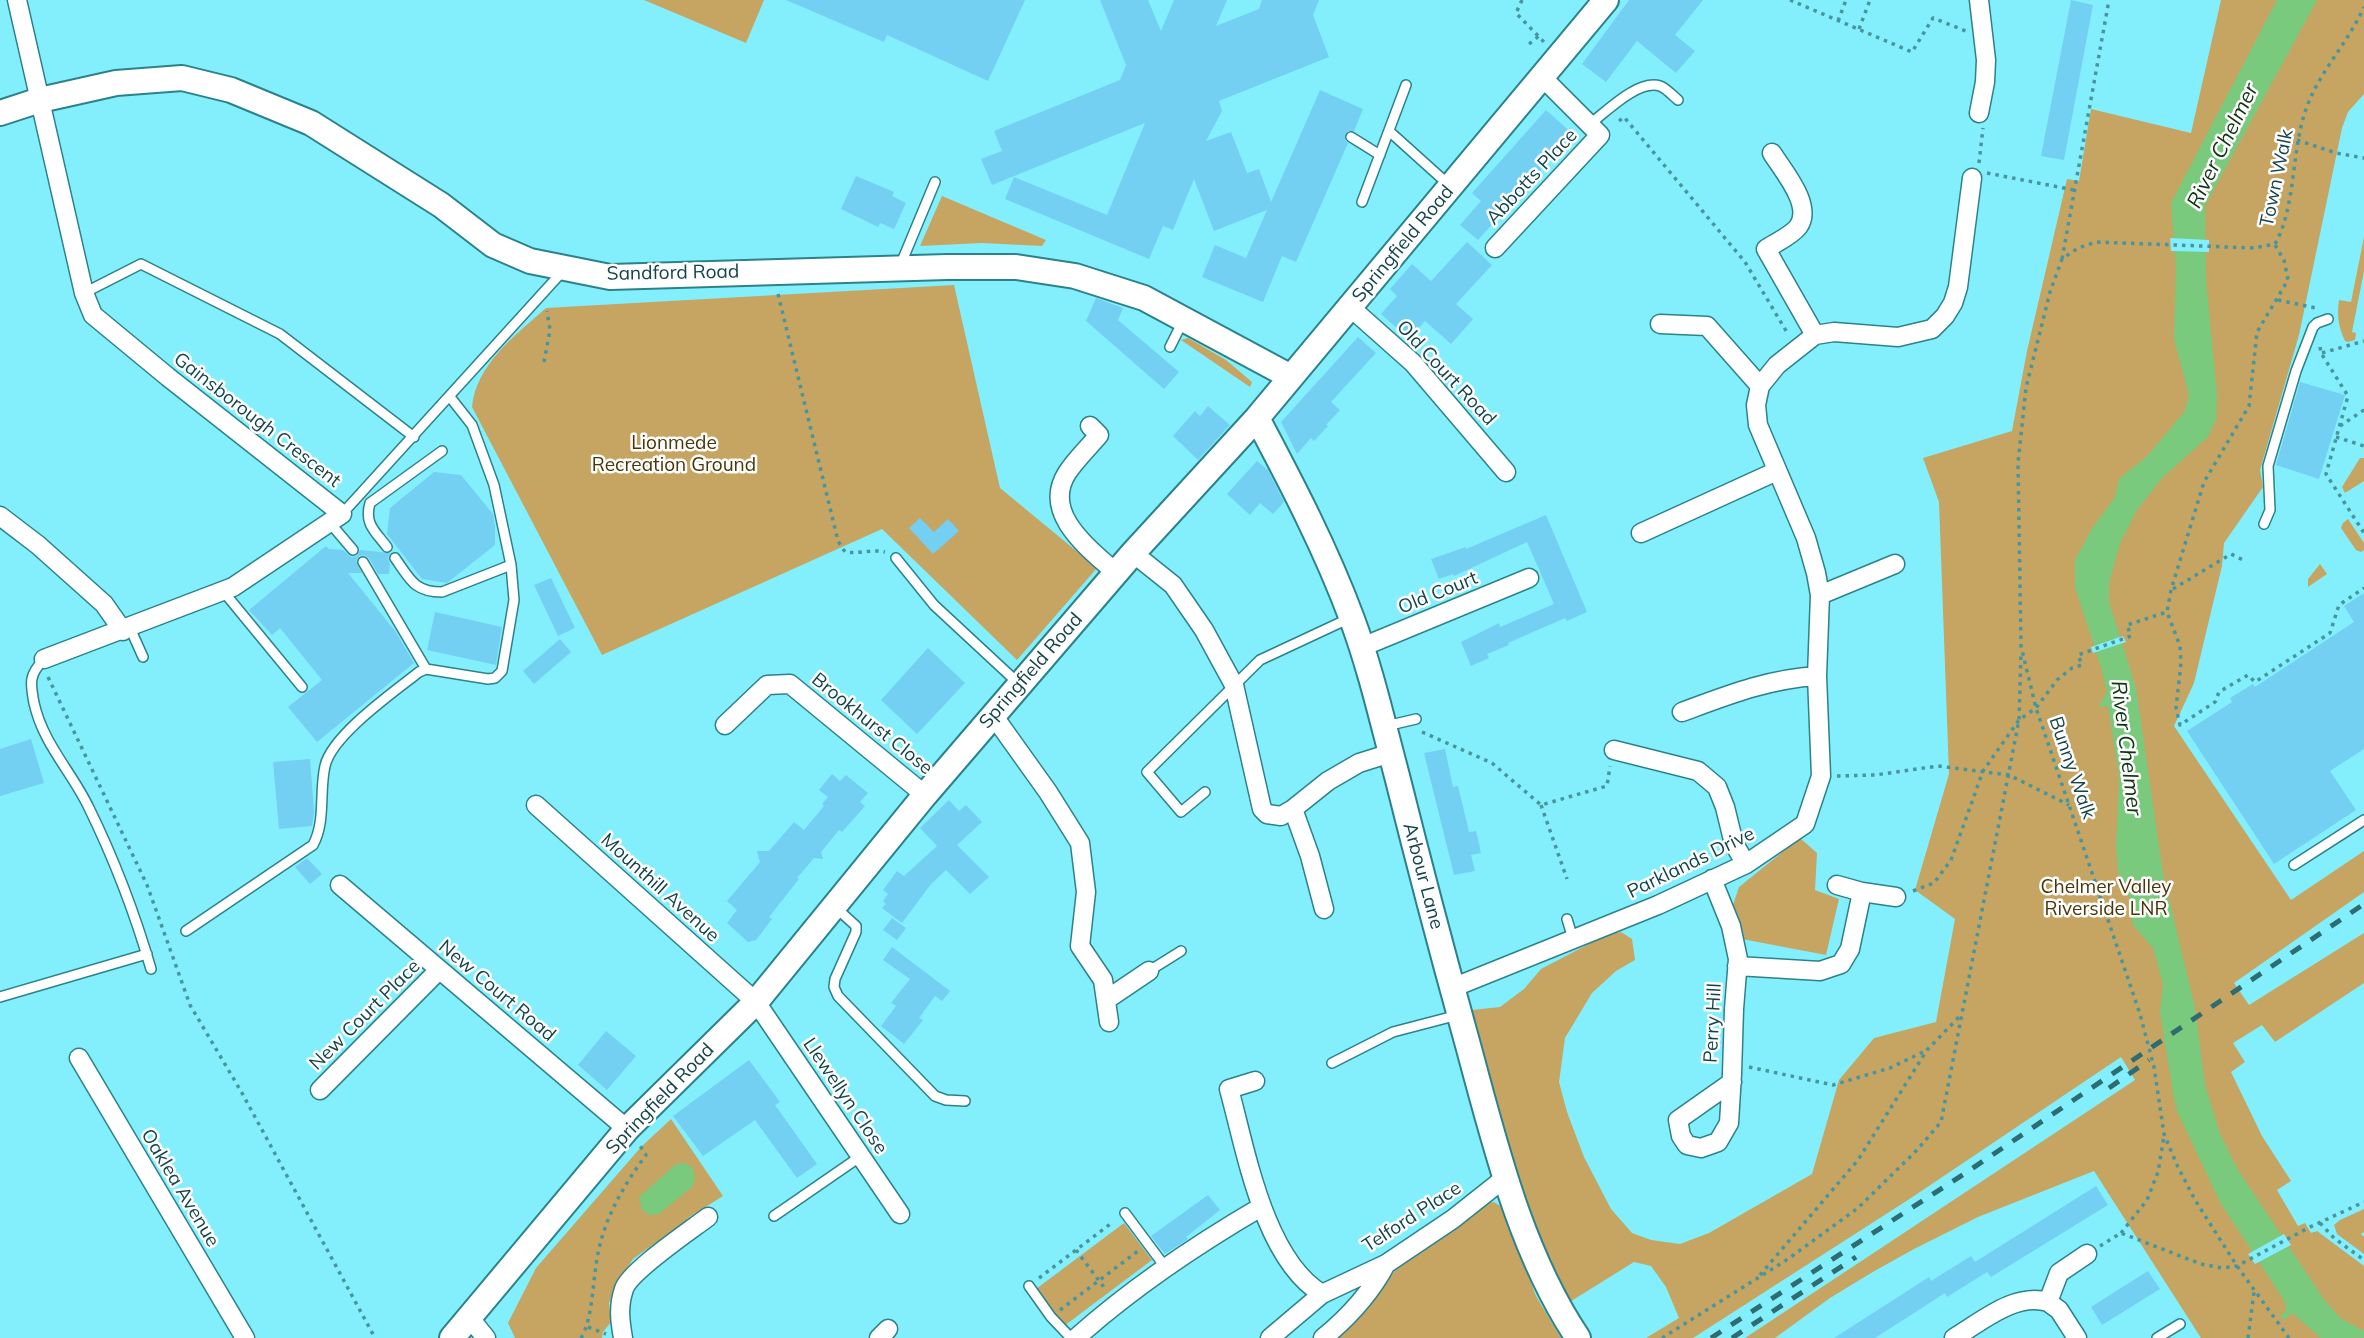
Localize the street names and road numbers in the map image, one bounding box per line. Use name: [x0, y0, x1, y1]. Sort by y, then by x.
street label: Abbotts Place: [1482, 124, 1582, 230]
street label: Town Walk: [2256, 127, 2298, 229]
street label: Springfield Road: [1347, 181, 1459, 307]
street label: Sandford Road: [607, 260, 739, 286]
street label: Old Court Road: [1392, 316, 1500, 430]
street label: Gainsborough Crescent: [169, 348, 345, 492]
street label: Old Court: [1395, 567, 1481, 619]
street label: Springfield Road: [975, 608, 1087, 734]
street label: Brookhurst Close: [807, 668, 937, 780]
street label: Bunny Walk: [2044, 714, 2100, 822]
street label: Arbour Lane: [1398, 820, 1448, 932]
street label: Parklands Drive: [1624, 822, 1758, 904]
street label: Mounthill Avenue: [596, 829, 724, 947]
street label: New Court Road: [434, 935, 560, 1047]
street label: New Court Place: [305, 955, 425, 1075]
street label: Perry Hill: [1700, 983, 1726, 1063]
street label: Llewellyn Close: [798, 1034, 892, 1158]
street label: Springfield Road: [601, 1039, 719, 1159]
street label: Oaklea Avenue: [136, 1125, 224, 1251]
street label: Telford Place: [1358, 1177, 1466, 1257]

